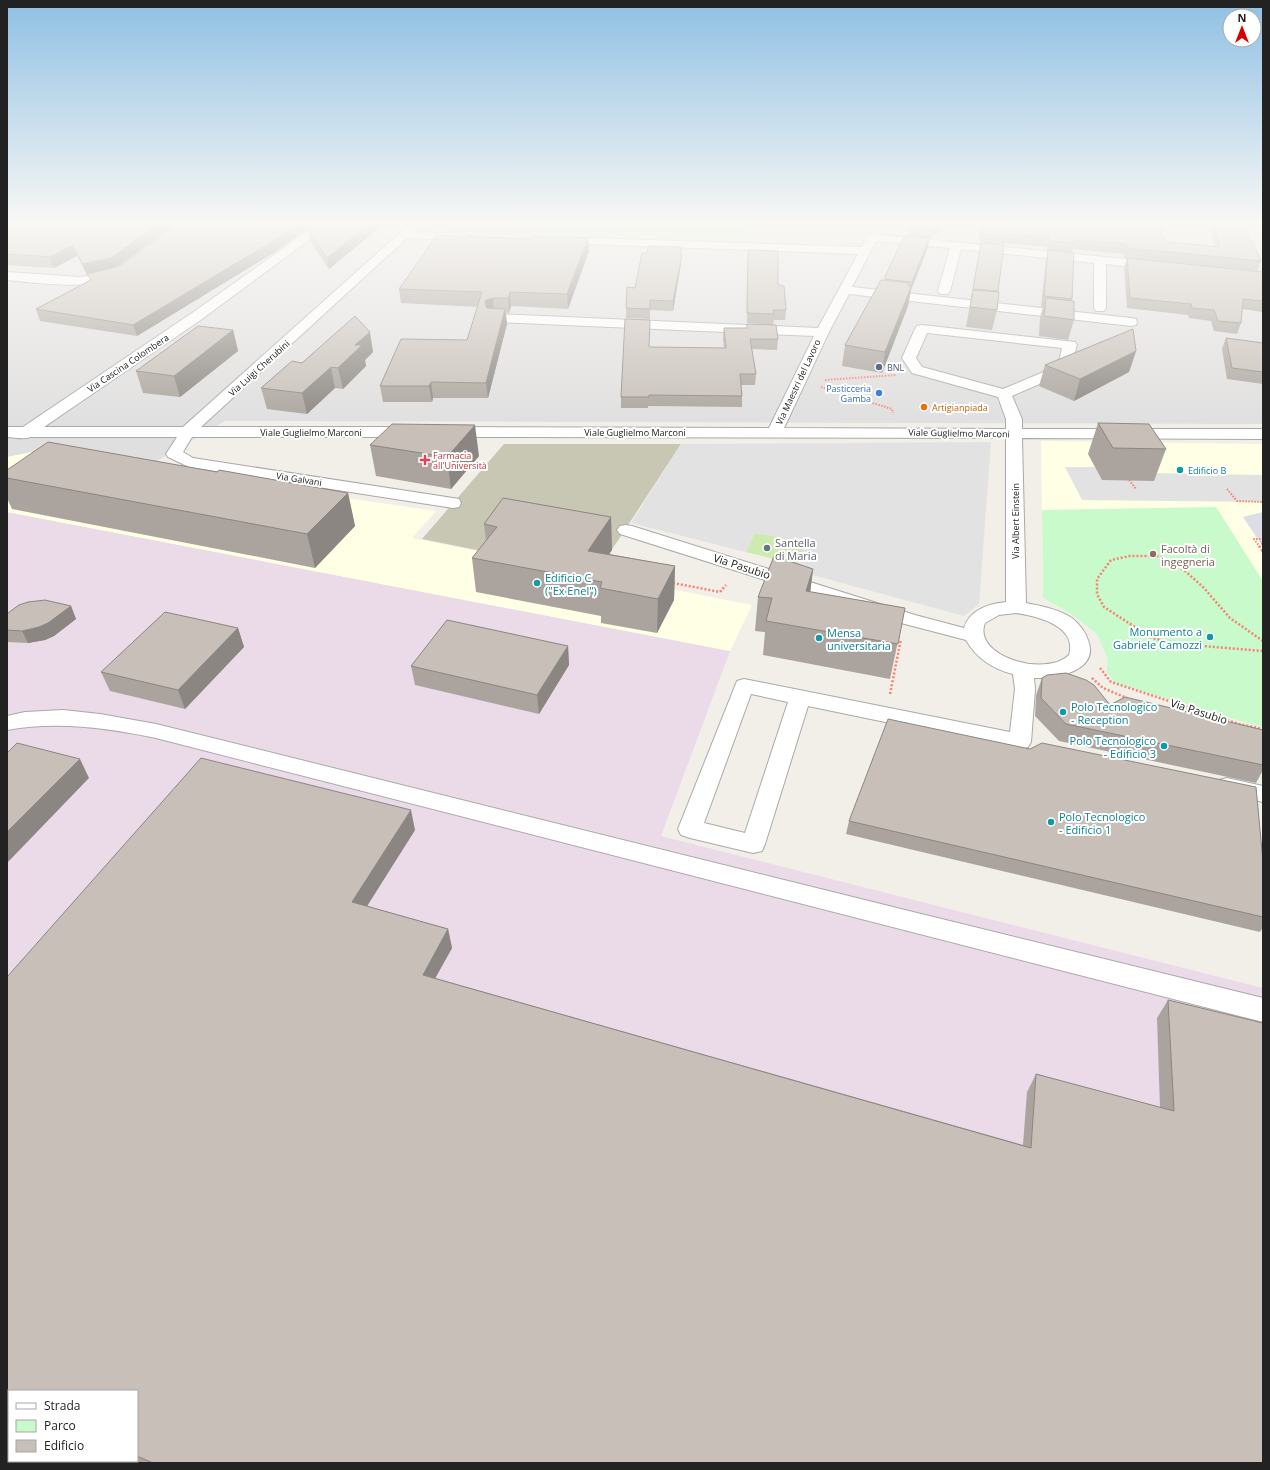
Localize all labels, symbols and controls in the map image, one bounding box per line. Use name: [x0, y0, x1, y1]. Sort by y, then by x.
north arrow: [1222, 8, 1262, 48]
text: N: [1238, 10, 1246, 25]
street label: Via Cascina Colombera: [85, 331, 171, 395]
street label: Via Luigi Cherubini: [226, 337, 292, 399]
street label: Via Maestri del Lavoro: [773, 337, 823, 427]
place label: BNL: [887, 361, 905, 374]
marker: BNL: [874, 362, 884, 372]
place label: Pasticceria Gamba: [826, 382, 871, 405]
marker: Pasticceria Gamba: [874, 388, 884, 398]
place label: Artigianpiada: [932, 401, 988, 414]
marker: Artigianpiada: [919, 402, 929, 412]
street label: Viale Guglielmo Marconi: [260, 426, 362, 439]
street label: Viale Guglielmo Marconi: [584, 426, 686, 439]
street label: Viale Guglielmo Marconi: [908, 426, 1010, 440]
place label: Farmacia all'Università: [433, 449, 487, 472]
marker: Farmacia all'Università: [420, 455, 430, 465]
place label: Edificio B: [1188, 464, 1226, 477]
marker: Edificio B: [1175, 465, 1185, 475]
street label: Via Galvani: [275, 469, 323, 489]
street label: Via Albert Einstein: [1009, 483, 1022, 559]
place label: Santella di Maria: [775, 535, 817, 563]
place label: Facoltà di ingegneria: [1161, 541, 1215, 569]
marker: Santella di Maria: [762, 543, 772, 553]
marker: Facoltà di ingegneria: [1148, 549, 1158, 559]
street label: Via Pasubio: [712, 550, 773, 582]
place label: Edificio C ("Ex Enel"): [545, 570, 597, 598]
marker: Edificio C ("Ex Enel"): [532, 578, 542, 588]
place label: Monumento a Gabriele Camozzi: [1113, 624, 1202, 652]
place label: Mensa universitaria: [827, 625, 891, 653]
marker: Monumento a Gabriele Camozzi: [1205, 632, 1215, 642]
marker: Mensa universitaria: [814, 633, 824, 643]
street label: Via Pasubio: [1169, 695, 1230, 727]
place label: Polo Tecnologico - Reception: [1071, 699, 1158, 727]
marker: Polo Tecnologico - Reception: [1058, 707, 1068, 717]
place label: Polo Tecnologico - Edificio 3: [1070, 733, 1156, 761]
marker: Polo Tecnologico - Edificio 3: [1159, 741, 1169, 751]
place label: Polo Tecnologico - Edificio 1: [1059, 809, 1146, 837]
marker: Polo Tecnologico - Edificio 1: [1046, 817, 1056, 827]
legend: [8, 1390, 138, 1462]
text: Strada: [44, 1397, 80, 1414]
text: Parco: [44, 1417, 76, 1434]
text: Edificio: [44, 1437, 84, 1454]

